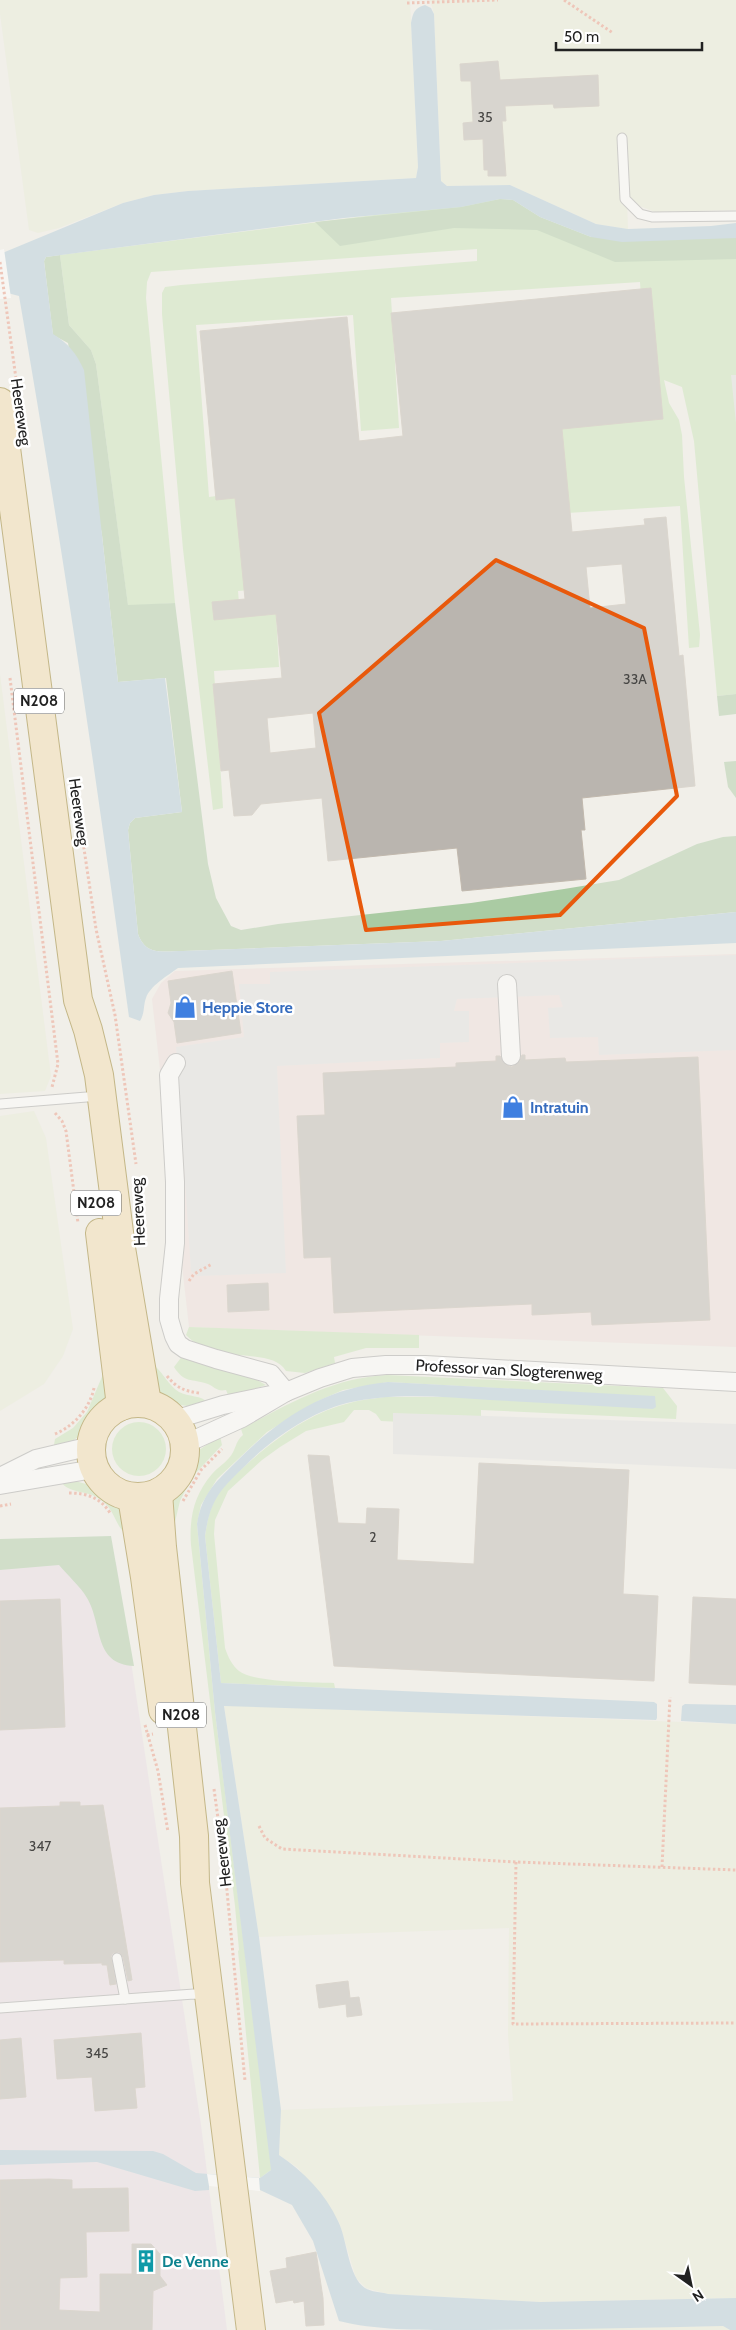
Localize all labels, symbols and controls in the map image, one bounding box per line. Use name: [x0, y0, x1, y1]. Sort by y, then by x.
scale bar: [556, 20, 702, 52]
text: 50 m: [564, 28, 599, 46]
house number: 35: [477, 108, 493, 126]
street label: Heereweg: [7, 377, 35, 448]
house number: 33A: [623, 670, 647, 688]
road number: N208: [14, 688, 64, 714]
street label: Heereweg: [65, 777, 93, 848]
shop icon: Heppie Store: [172, 994, 198, 1020]
place label: Heppie Store: [202, 998, 293, 1017]
shop icon: Intratuin: [500, 1094, 526, 1120]
place label: Intratuin: [530, 1098, 589, 1117]
street label: Heereweg: [127, 1176, 149, 1247]
road number: N208: [71, 1190, 121, 1216]
street label: Professor van Slogterenweg: [415, 1356, 604, 1384]
house number: 2: [369, 1528, 377, 1546]
road number: N208: [156, 1702, 206, 1728]
street label: Heereweg: [208, 1817, 236, 1888]
house number: 347: [29, 1837, 51, 1855]
house number: 345: [85, 2044, 109, 2062]
building icon: De Venne: [133, 2248, 159, 2274]
place label: De Venne: [162, 2252, 229, 2271]
north arrow: [666, 2260, 716, 2310]
text: N: [689, 2286, 707, 2306]

